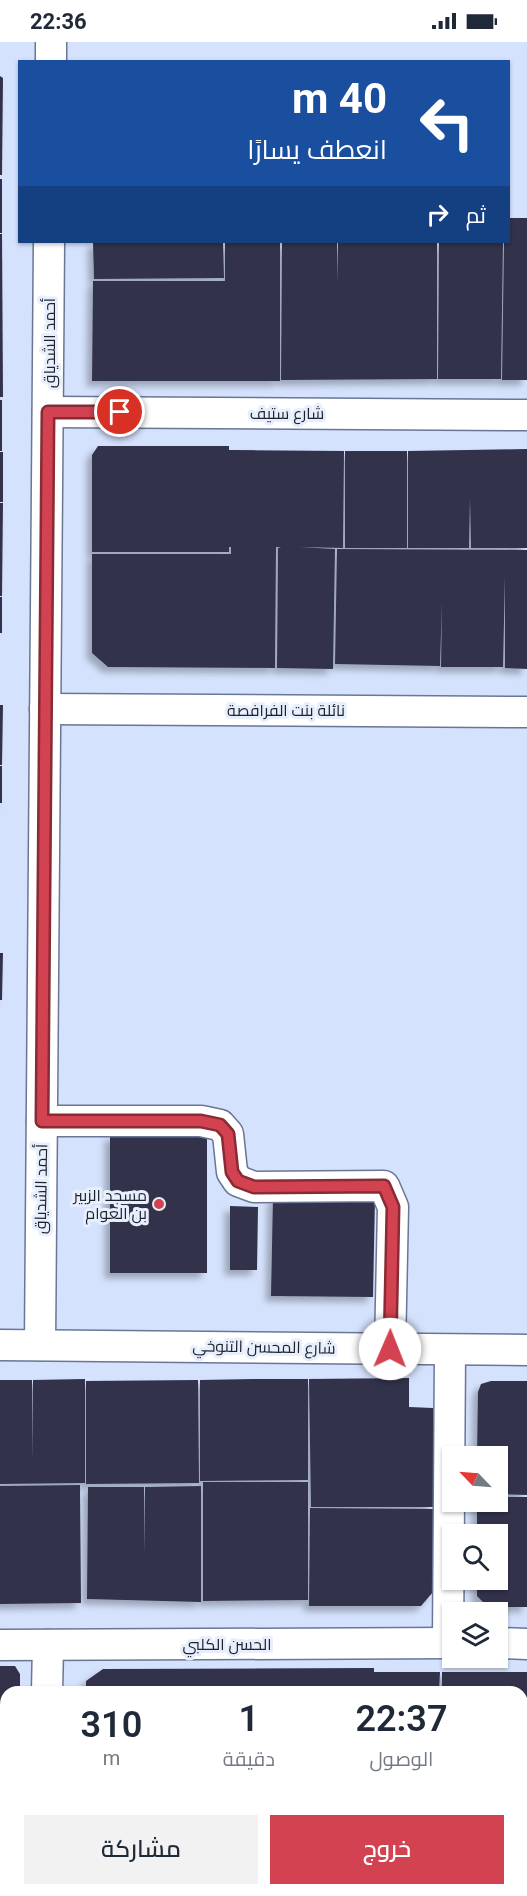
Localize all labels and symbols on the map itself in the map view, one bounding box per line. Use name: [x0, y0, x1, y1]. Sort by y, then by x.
street label: أحمد الشدياق: [40, 298, 60, 388]
pin: [94, 386, 145, 437]
street label: شارع ستيف: [250, 404, 324, 425]
street label: نائلة بنت الفرافصة: [227, 701, 345, 720]
street label: أحمد الشدياق: [31, 1144, 52, 1234]
place label: مسجد الزبير بن العوام: [73, 1186, 147, 1225]
marker: مسجد الزبير بن العوام: [152, 1197, 166, 1211]
position arrow: [358, 1317, 422, 1381]
street label: شارع المحسن التنوخي: [192, 1336, 336, 1362]
north arrow: [442, 1446, 508, 1512]
street label: الحسن الكلبي: [183, 1635, 271, 1658]

